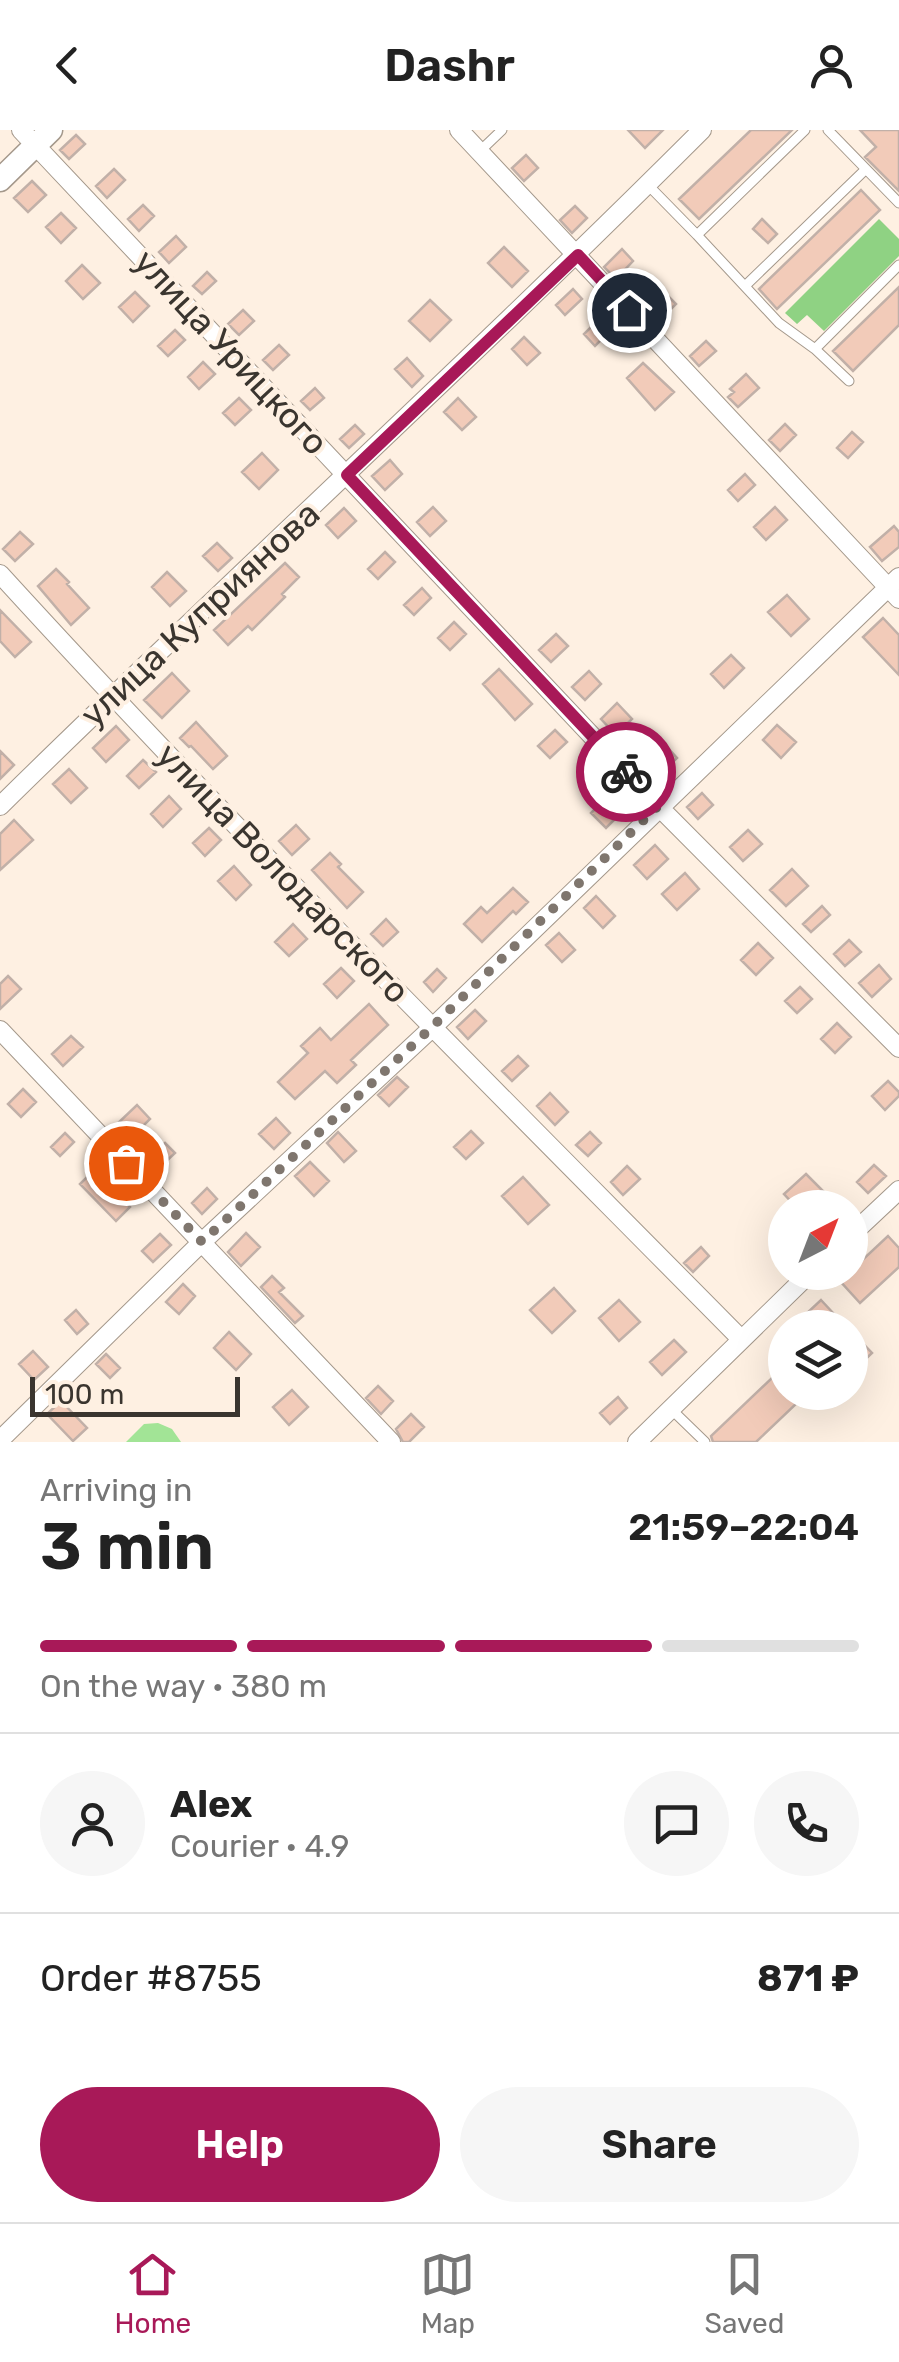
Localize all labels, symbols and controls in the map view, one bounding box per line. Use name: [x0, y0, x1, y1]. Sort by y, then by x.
icon: back: [40, 38, 95, 93]
icon: person: [804, 38, 859, 93]
text: Dashr: [384, 39, 515, 92]
street label: улица Урицкого: [125, 241, 337, 463]
pin: [587, 268, 672, 353]
icon: home: [602, 283, 657, 338]
street label: улица Куприянова: [72, 492, 328, 736]
courier: [576, 722, 676, 822]
street label: улица Володарского: [148, 734, 418, 1012]
icon: bike: [599, 745, 654, 800]
pin: [84, 1121, 169, 1206]
icon: bag: [99, 1136, 154, 1191]
north arrow: [768, 1190, 868, 1290]
map controls: [768, 1190, 868, 1410]
button: layers: [768, 1310, 868, 1410]
scale bar: [30, 1372, 240, 1416]
text: 100 m: [45, 1378, 124, 1411]
text: Arriving in: [40, 1471, 192, 1509]
text: 21:59–22:04: [628, 1504, 859, 1550]
text: 3 min: [40, 1508, 214, 1585]
text: On the way · 380 m: [40, 1667, 327, 1705]
button: person: [40, 1771, 145, 1876]
button: chat: [624, 1771, 729, 1876]
button: phone: [754, 1771, 859, 1876]
text: Alex: [170, 1781, 252, 1827]
text: Courier · 4.9: [170, 1827, 349, 1865]
text: Order #8755: [40, 1955, 262, 2001]
text: 871 ₽: [757, 1955, 859, 2001]
button: Help: [40, 2087, 440, 2202]
button: Share: [460, 2087, 859, 2202]
tab: Home: [115, 2247, 191, 2340]
tab: Map: [420, 2247, 475, 2340]
tab: Saved: [704, 2247, 784, 2340]

